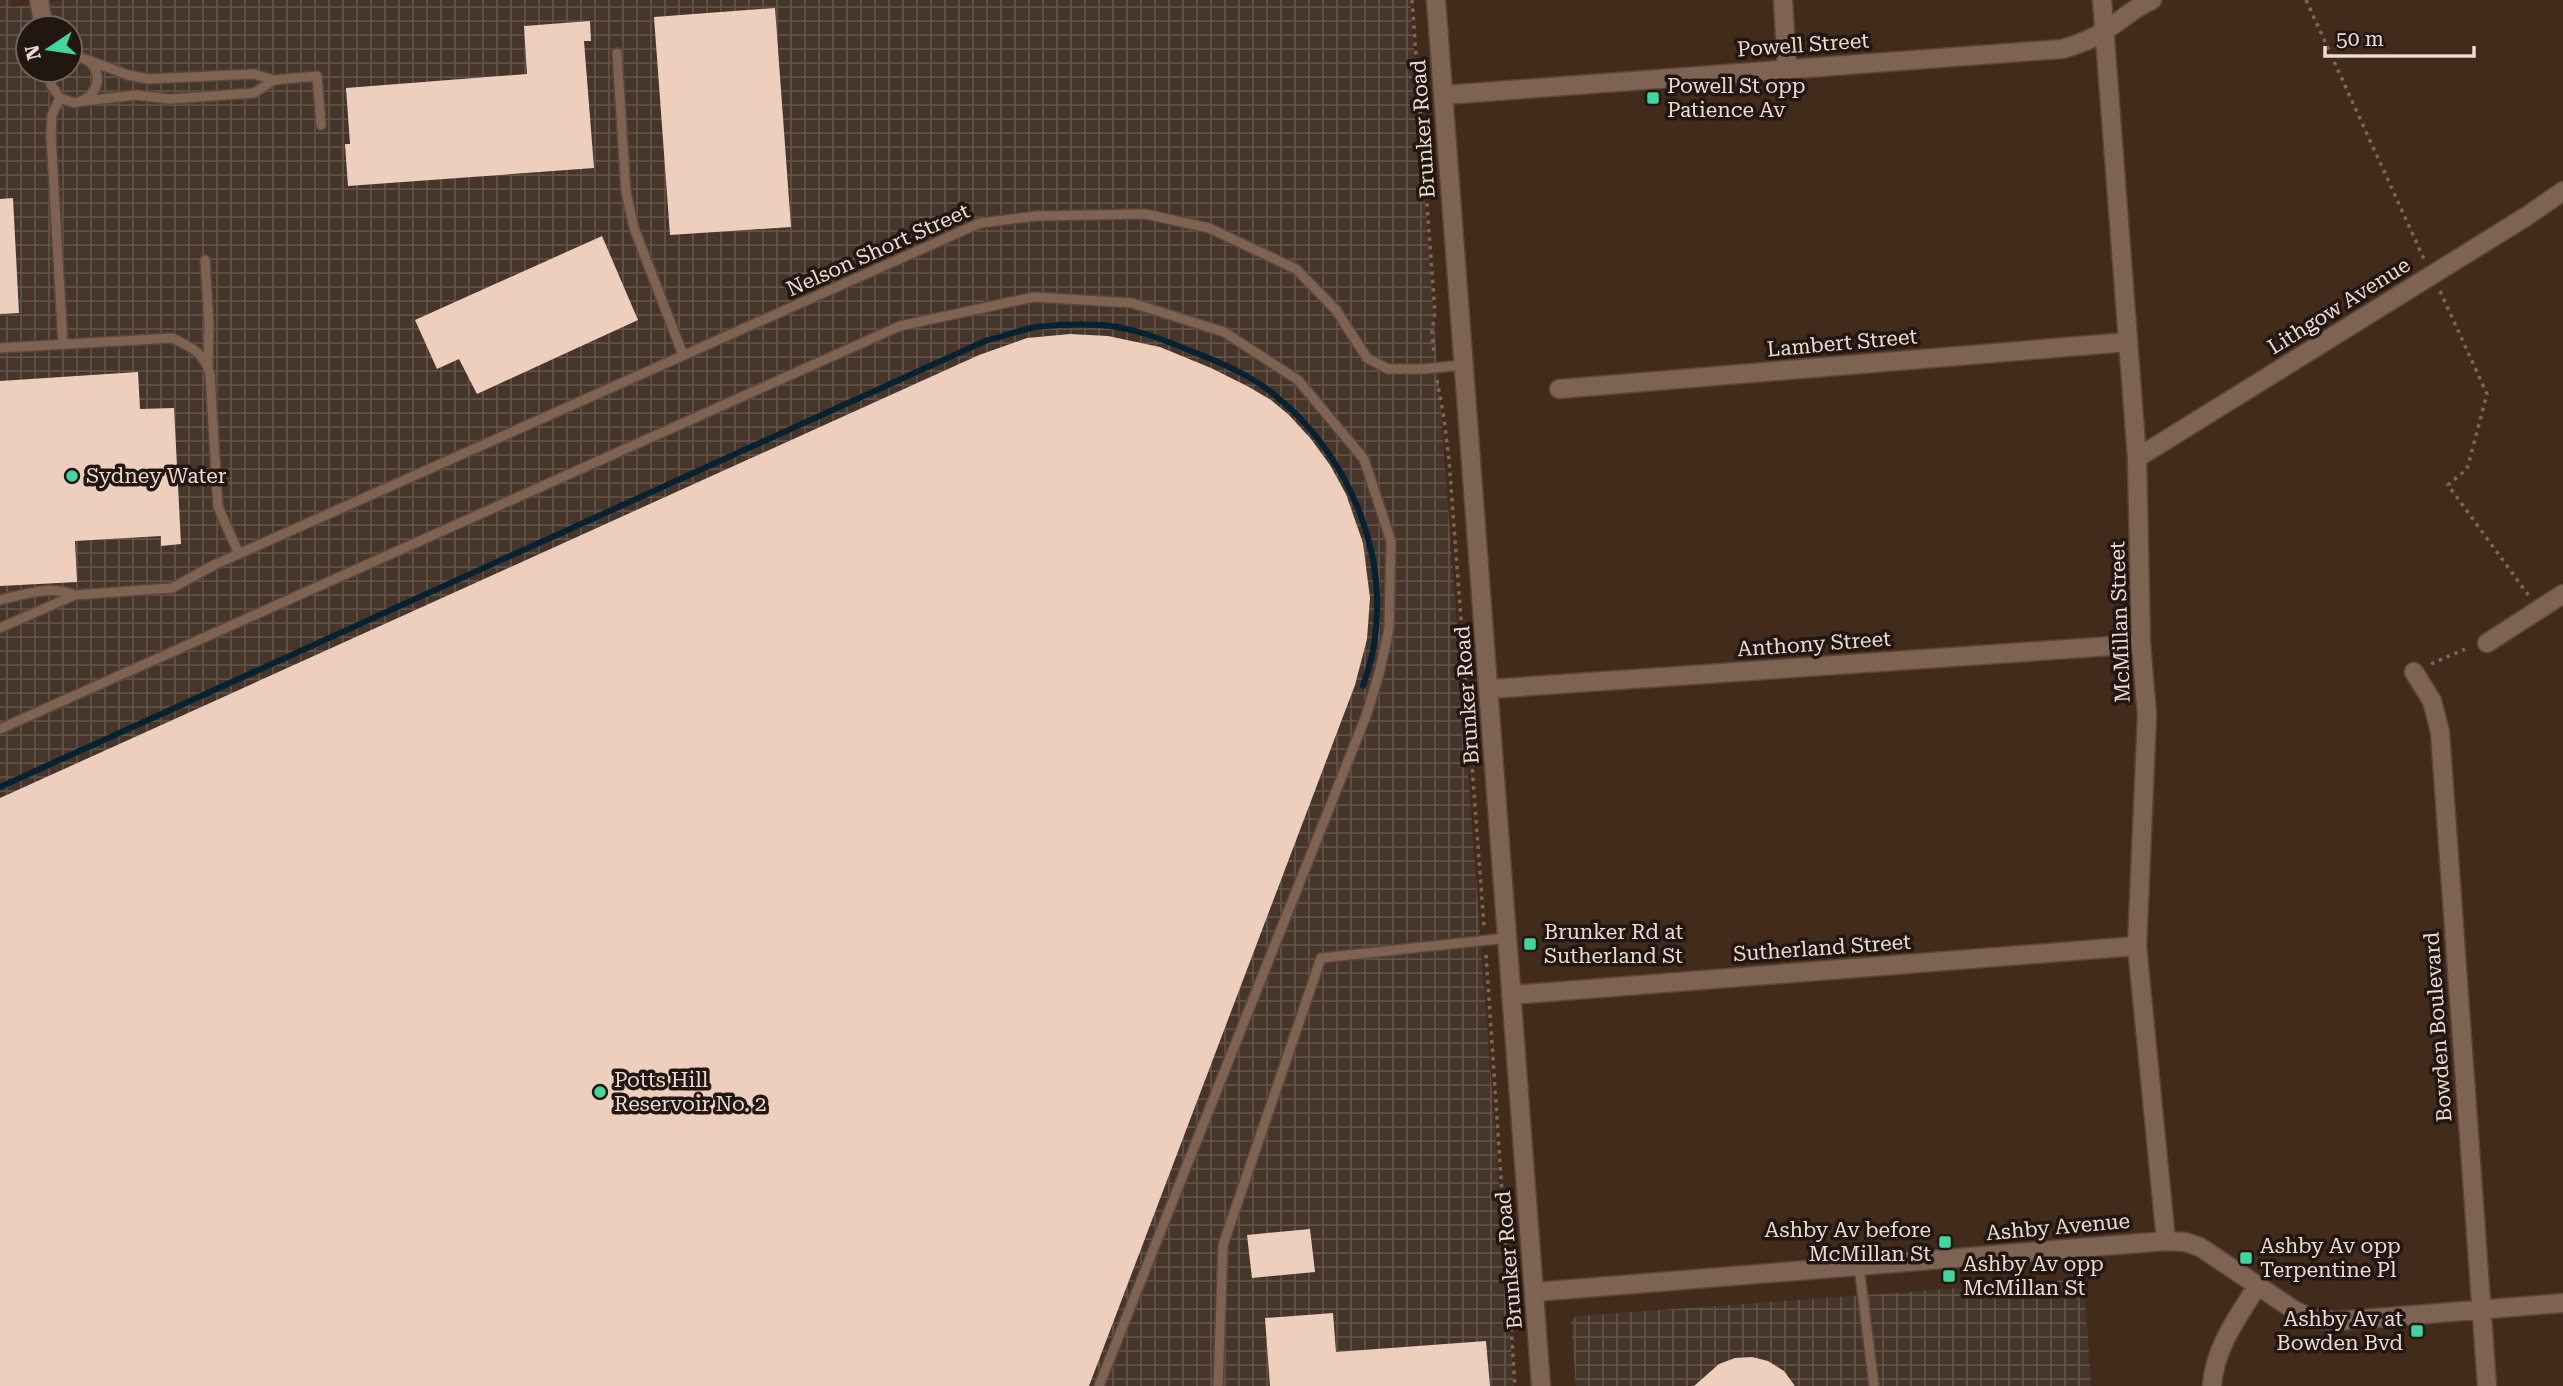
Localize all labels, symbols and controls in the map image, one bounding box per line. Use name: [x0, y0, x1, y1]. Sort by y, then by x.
north arrow: [14, 14, 84, 84]
scale bar: [2325, 14, 2474, 58]
text: 50 m: [2336, 27, 2384, 51]
street label: Powell Street: [1736, 28, 1870, 62]
text: N: [20, 43, 46, 62]
street label: Brunker Road: [1406, 58, 1440, 199]
place label: Powell St opp Patience Av: [1667, 74, 1806, 122]
marker: Powell St opp Patience Av: [1645, 90, 1661, 106]
street label: Nelson Short Street: [783, 199, 973, 301]
street label: Lithgow Avenue: [2264, 253, 2414, 359]
street label: Lambert Street: [1766, 324, 1918, 362]
place label: Sydney Water: [86, 464, 227, 488]
marker: Sydney Water: [64, 468, 80, 484]
street label: McMillan Street: [2105, 541, 2135, 703]
street label: Brunker Road: [1450, 624, 1484, 765]
street label: Anthony Street: [1736, 627, 1892, 661]
place label: Brunker Rd at Sutherland St: [1544, 920, 1683, 968]
street label: Sutherland Street: [1732, 930, 1912, 966]
street label: Bowden Boulevard: [2419, 931, 2457, 1123]
marker: Brunker Rd at Sutherland St: [1522, 936, 1538, 952]
place label: Potts Hill Reservoir No. 2: [614, 1068, 766, 1116]
marker: Potts Hill Reservoir No. 2: [592, 1084, 608, 1100]
street label: Brunker Road: [1491, 1189, 1527, 1330]
street label: Ashby Avenue: [1985, 1209, 2131, 1245]
place label: Ashby Av before McMillan St: [1765, 1218, 1931, 1266]
marker: Ashby Av before McMillan St: [1937, 1234, 1953, 1250]
place label: Ashby Av opp Terpentine Pl: [2260, 1234, 2401, 1282]
marker: Ashby Av opp Terpentine Pl: [2238, 1250, 2254, 1266]
place label: Ashby Av opp McMillan St: [1963, 1252, 2104, 1300]
marker: Ashby Av opp McMillan St: [1941, 1268, 1957, 1284]
place label: Ashby Av at Bowden Bvd: [2277, 1307, 2404, 1355]
marker: Ashby Av at Bowden Bvd: [2409, 1323, 2425, 1339]

